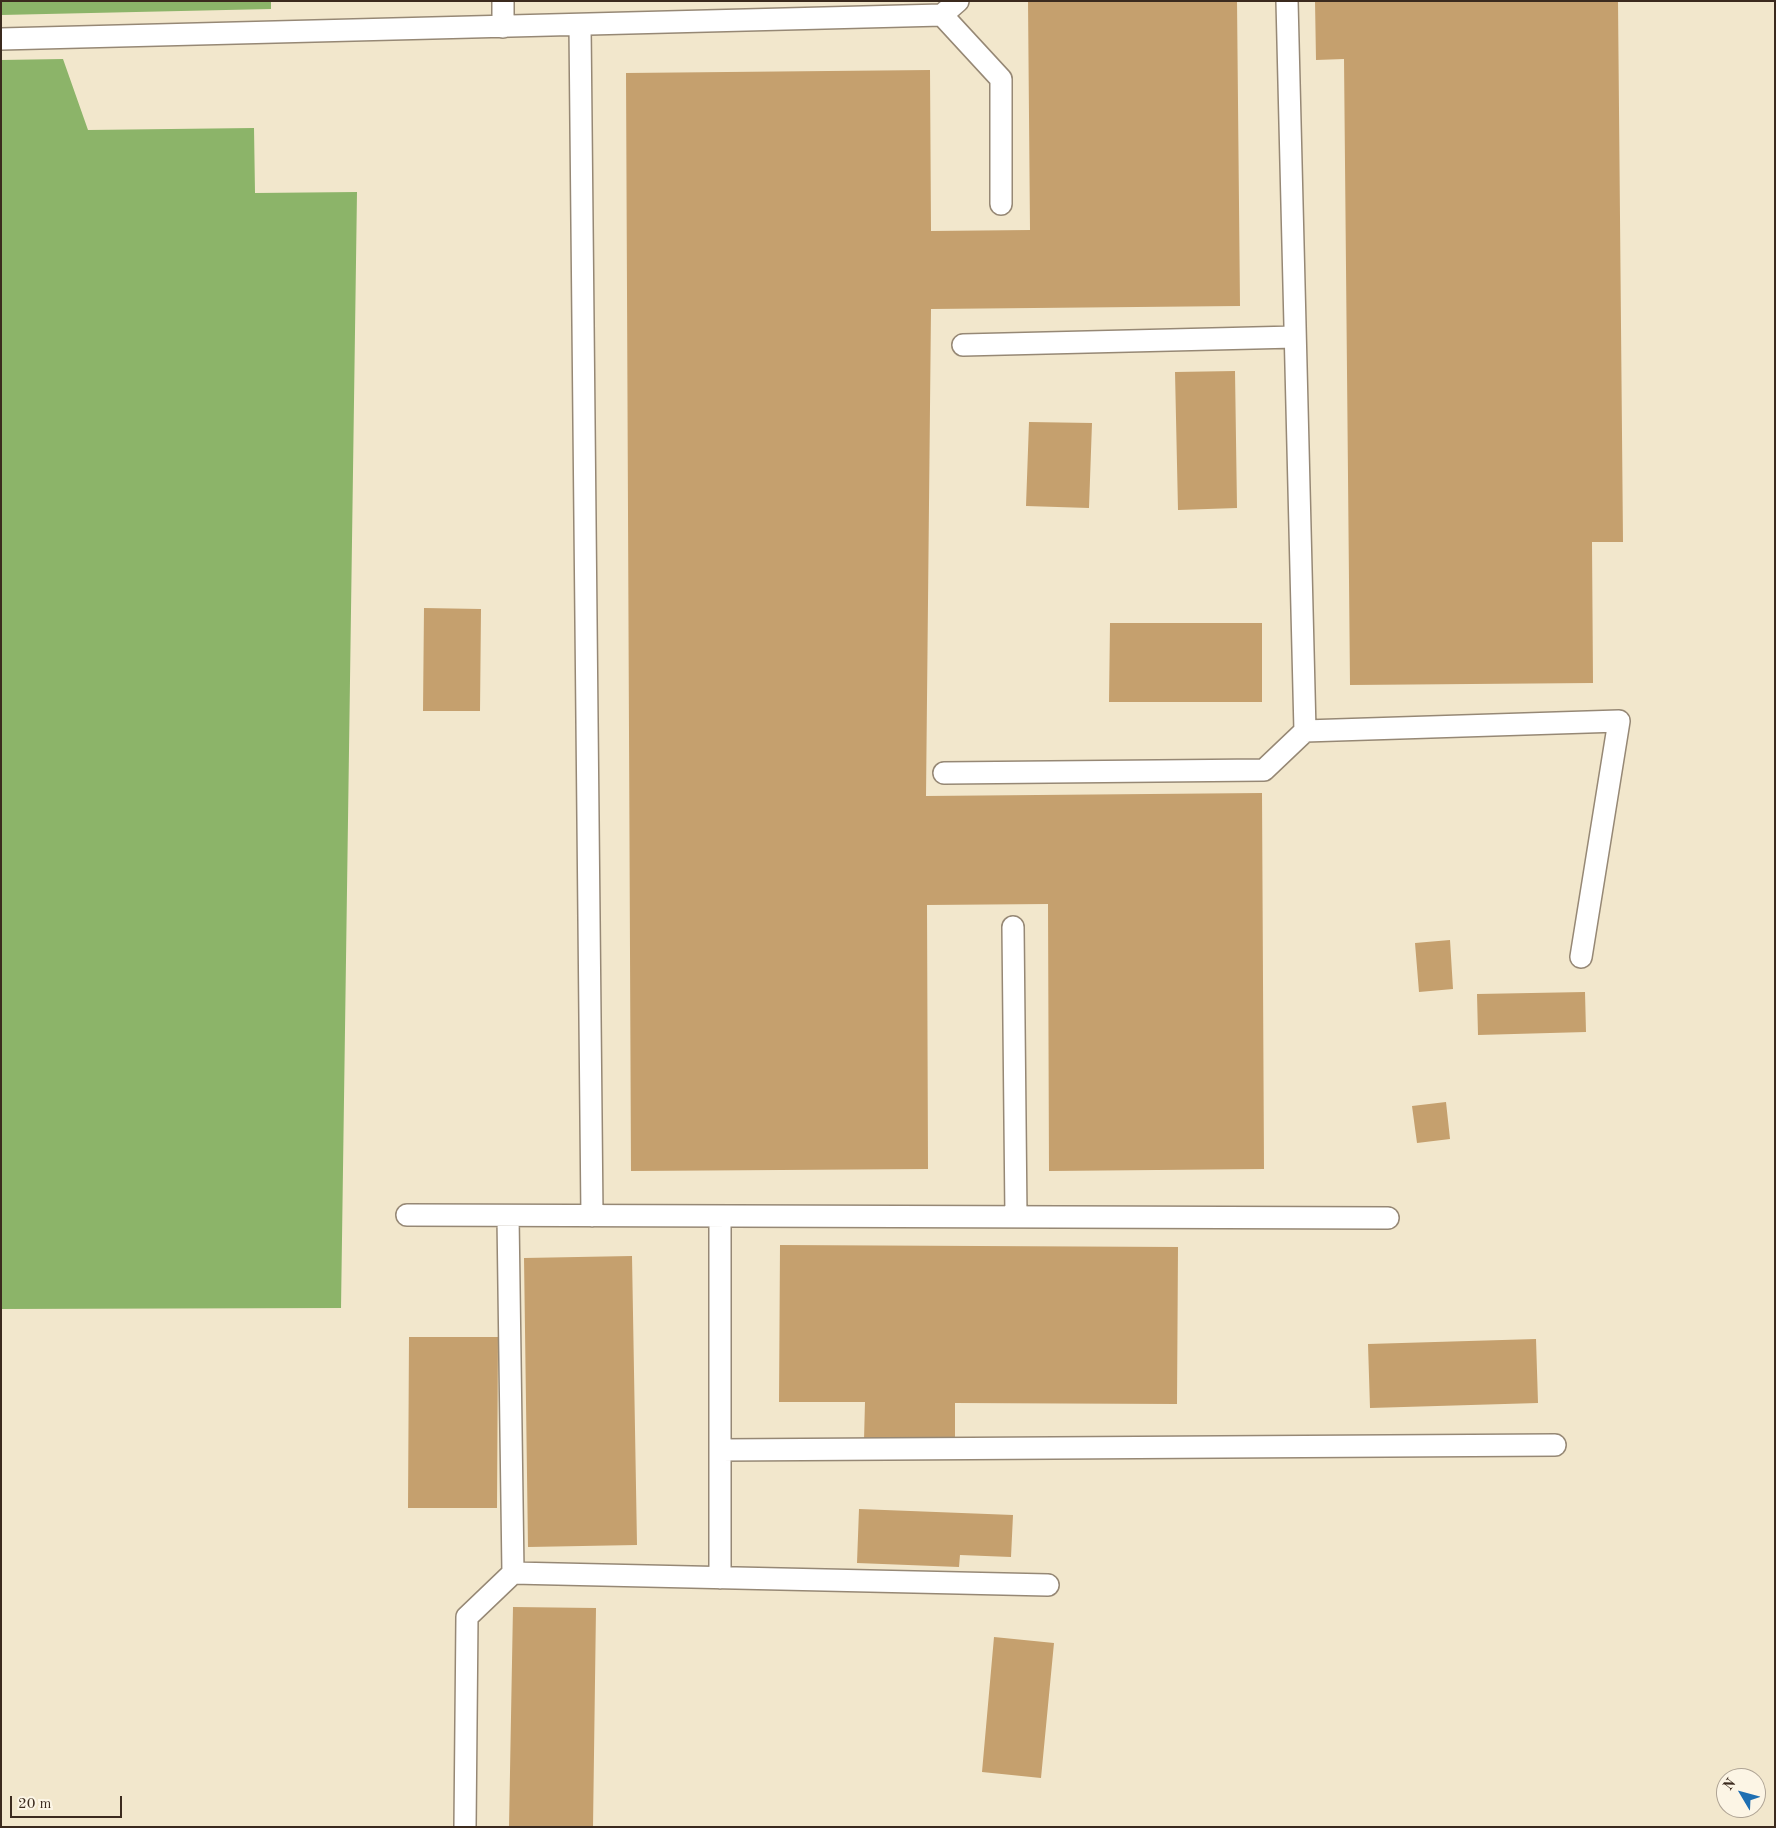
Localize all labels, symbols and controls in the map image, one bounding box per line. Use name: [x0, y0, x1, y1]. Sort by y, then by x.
north arrow: [1716, 1768, 1766, 1818]
text: N: [1721, 1776, 1739, 1793]
scale bar: [12, 1786, 125, 1818]
text: 20 m: [18, 1797, 52, 1812]

